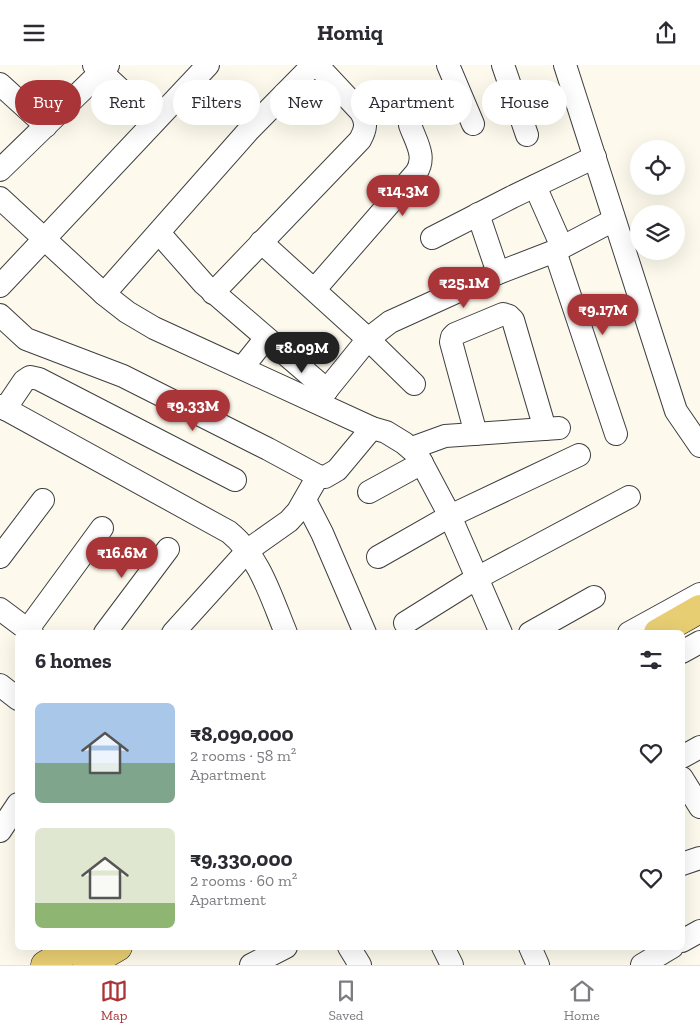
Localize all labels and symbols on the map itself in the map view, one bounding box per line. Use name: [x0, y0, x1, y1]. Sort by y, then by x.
pin: ₹14.3M: [362, 175, 444, 217]
pin: ₹25.1M: [423, 267, 505, 309]
pin: ₹9.17M: [562, 293, 644, 336]
pin: ₹8.09M: [261, 331, 343, 374]
pin: ₹9.33M: [152, 389, 234, 432]
pin: ₹16.6M: [81, 537, 163, 579]

